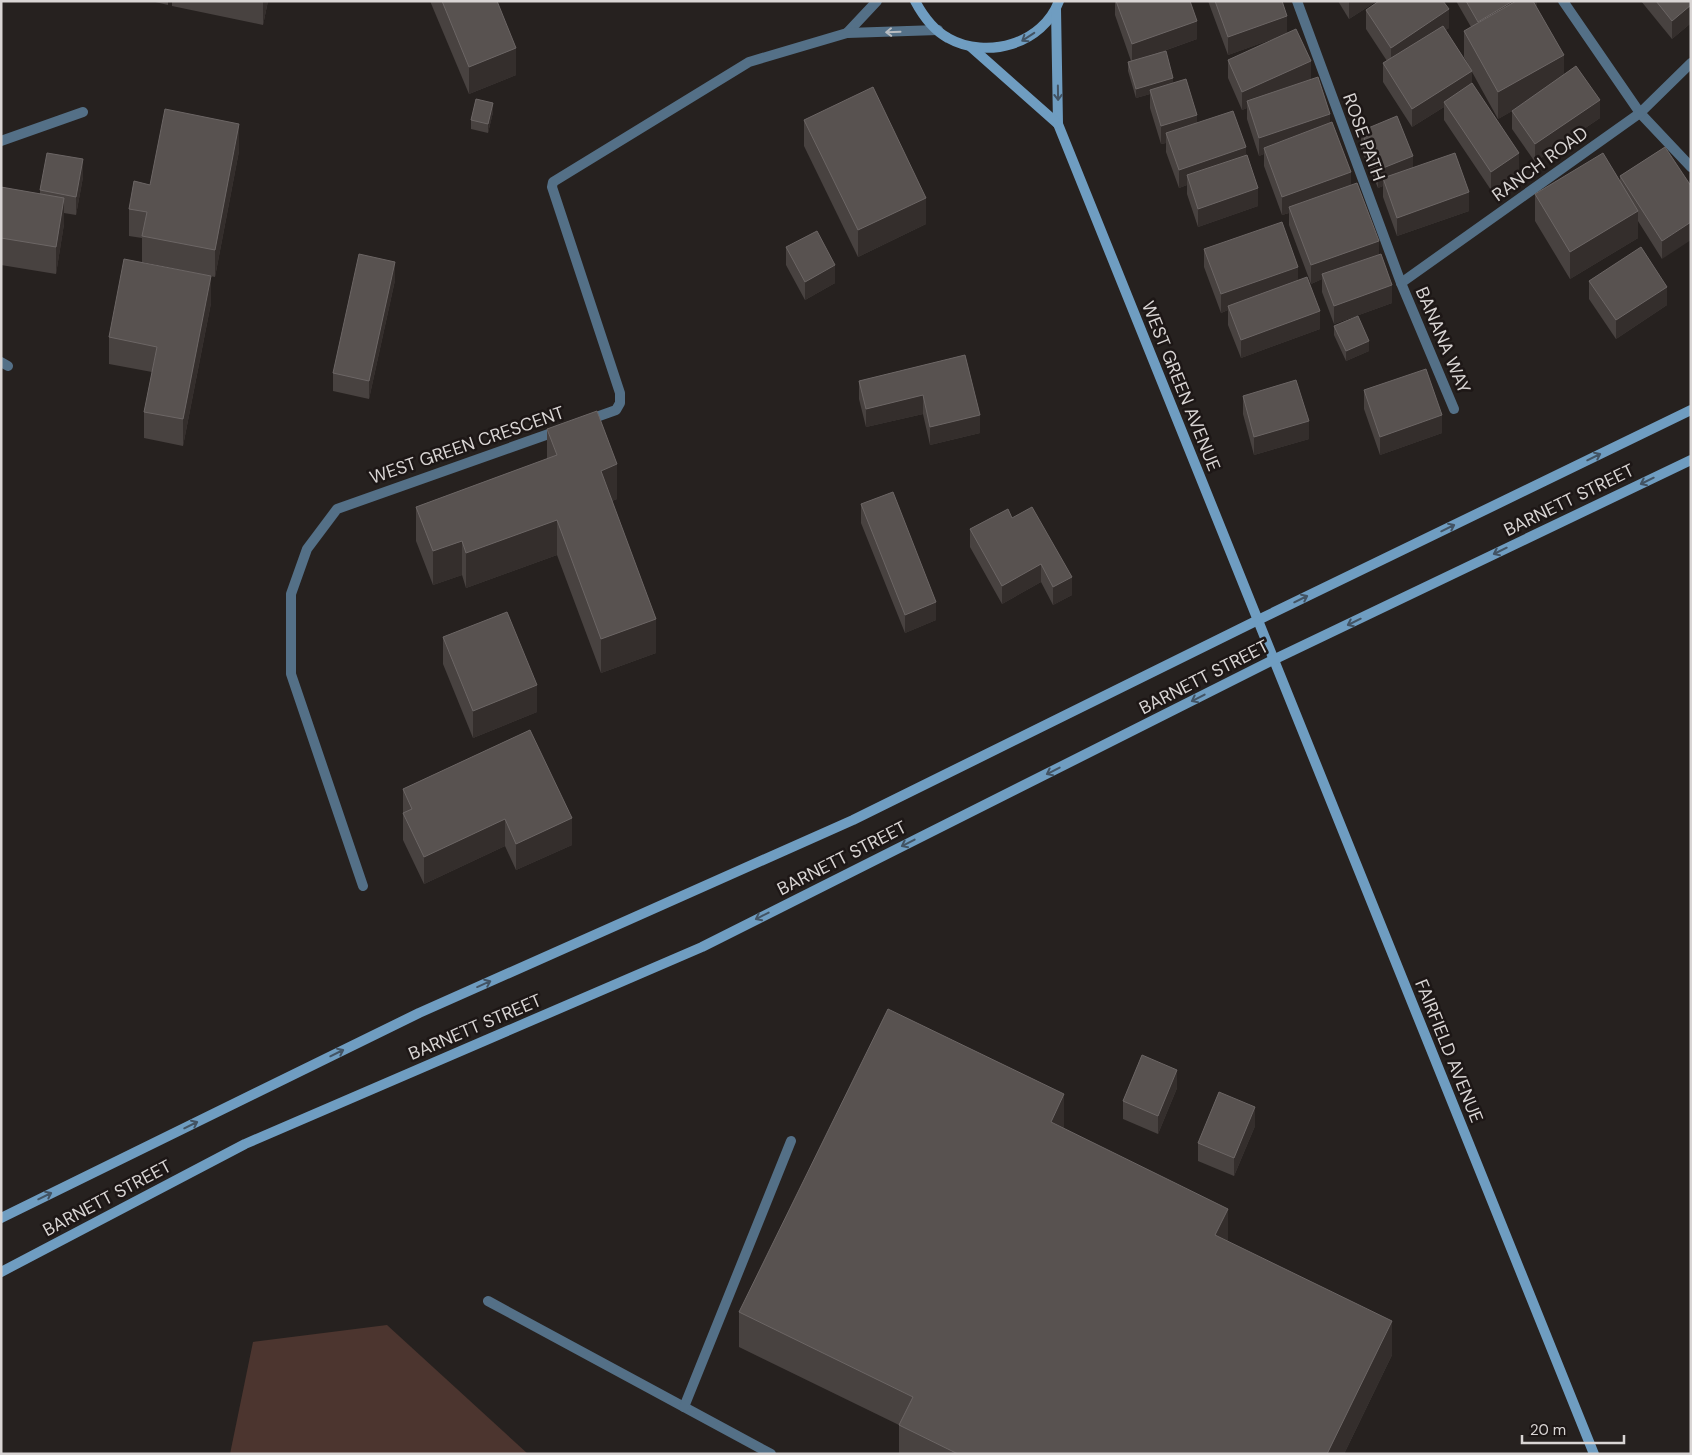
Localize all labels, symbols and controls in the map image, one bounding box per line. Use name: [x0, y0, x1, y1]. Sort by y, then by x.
one-way arrow: [885, 27, 902, 37]
one-way arrow: [1021, 32, 1035, 42]
one-way arrow: [1053, 84, 1063, 101]
street label: ROSE PATH: [1337, 90, 1391, 184]
street label: RANCH ROAD: [1487, 121, 1593, 207]
street label: BANANA WAY: [1410, 283, 1476, 397]
street label: WEST GREEN AVENUE: [1136, 297, 1226, 475]
street label: WEST GREEN CRESCENT: [366, 400, 568, 490]
one-way arrow: [1586, 452, 1601, 461]
street label: BARNETT STREET: [1500, 458, 1638, 542]
one-way arrow: [1640, 477, 1655, 486]
one-way arrow: [1440, 523, 1455, 532]
one-way arrow: [1493, 547, 1508, 556]
one-way arrow: [1294, 594, 1309, 604]
one-way arrow: [1347, 617, 1362, 627]
street label: BARNETT STREET: [1135, 634, 1273, 720]
one-way arrow: [1191, 693, 1206, 703]
one-way arrow: [1046, 767, 1061, 776]
street label: BARNETT STREET: [773, 815, 911, 901]
one-way arrow: [901, 839, 916, 848]
one-way arrow: [755, 911, 770, 921]
street label: FAIRFIELD AVENUE: [1409, 976, 1489, 1126]
one-way arrow: [476, 979, 491, 988]
street label: BARNETT STREET: [405, 988, 545, 1066]
one-way arrow: [329, 1048, 344, 1057]
one-way arrow: [183, 1119, 198, 1129]
street label: BARNETT STREET: [39, 1154, 175, 1242]
one-way arrow: [37, 1191, 52, 1200]
scale bar: [1522, 1412, 1624, 1444]
text: 20 m: [1530, 1420, 1566, 1440]

